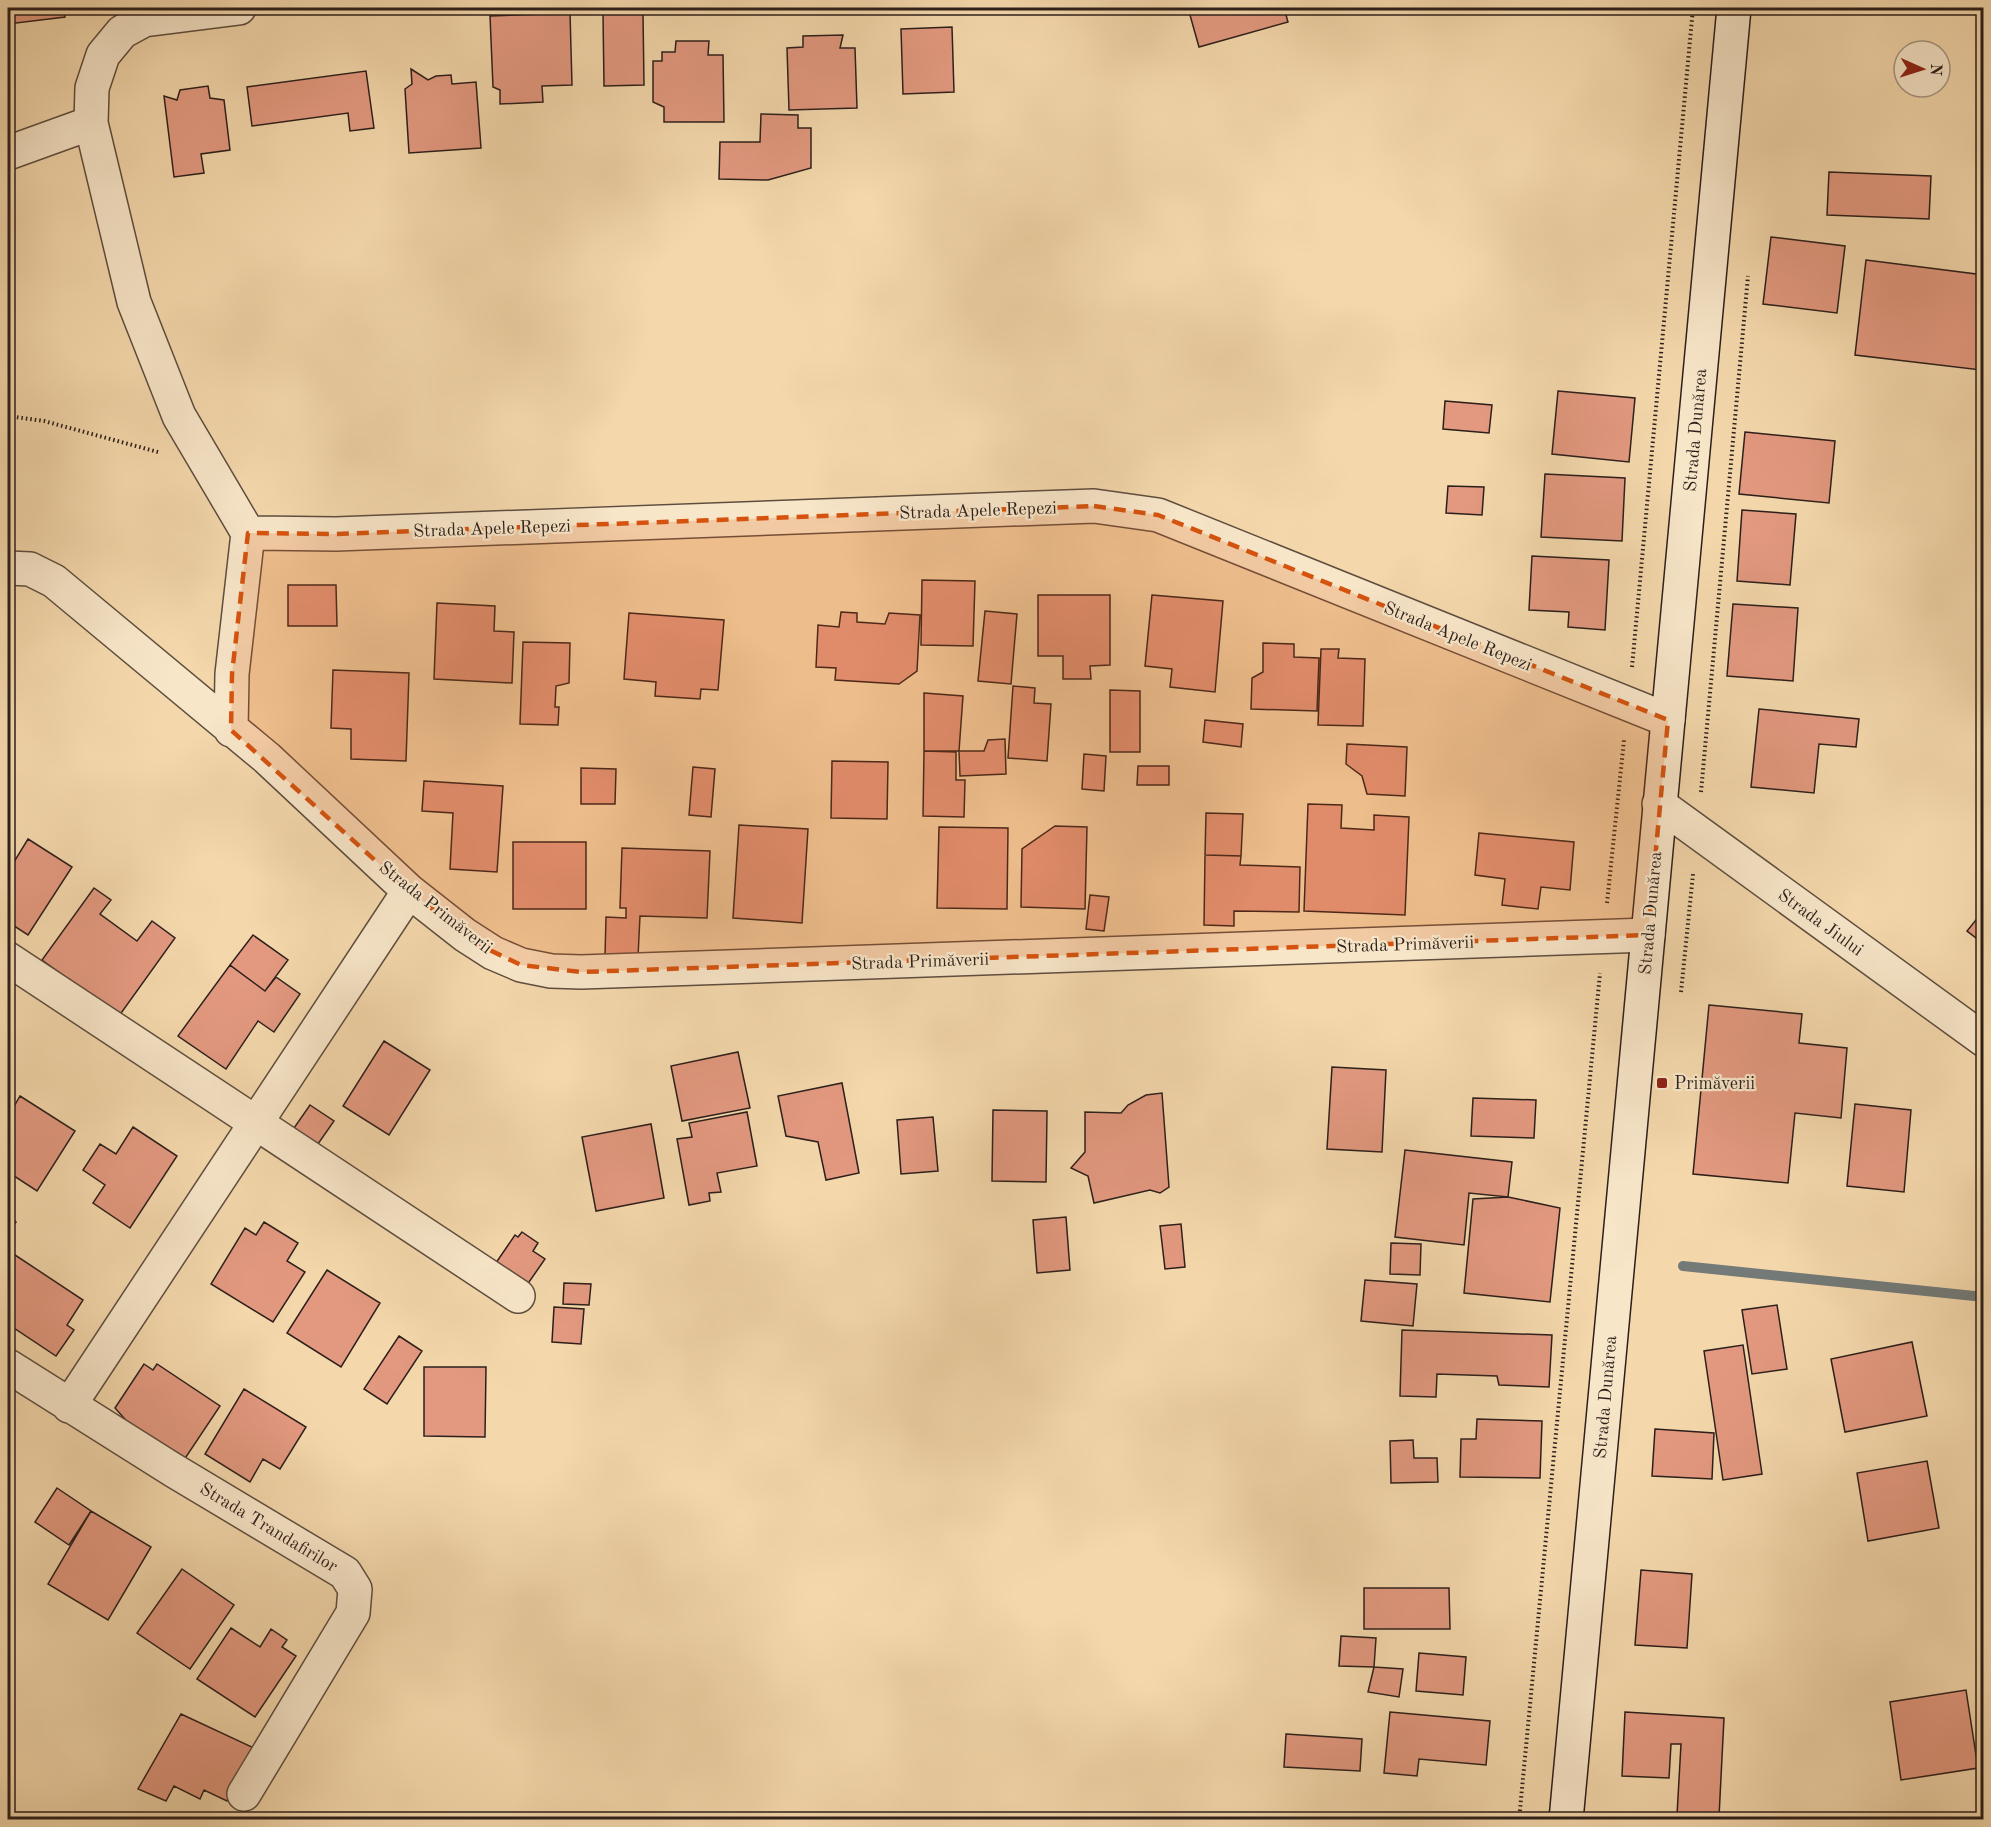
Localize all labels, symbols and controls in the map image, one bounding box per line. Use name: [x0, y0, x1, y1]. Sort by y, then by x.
north arrow: [1892, 39, 1952, 99]
text: N: [1927, 63, 1943, 77]
street label: Strada Dunărea: [1682, 368, 1710, 493]
street label: Strada Apele Repezi: [899, 499, 1058, 523]
street label: Strada Apele Repezi: [413, 517, 572, 541]
street label: Strada Apele Repezi: [1381, 599, 1534, 675]
street label: Strada Dunărea: [1637, 851, 1665, 976]
street label: Strada Primăverii: [375, 858, 495, 958]
street label: Strada Jiului: [1774, 886, 1866, 960]
street label: Strada Primăverii: [1336, 934, 1475, 956]
street label: Strada Primăverii: [851, 951, 990, 973]
place label: Primăverii: [1674, 1075, 1755, 1093]
marker: Primăverii: [1655, 1076, 1669, 1090]
street label: Strada Dunărea: [1592, 1335, 1620, 1460]
street label: Strada Trandafirilor: [197, 1480, 341, 1576]

